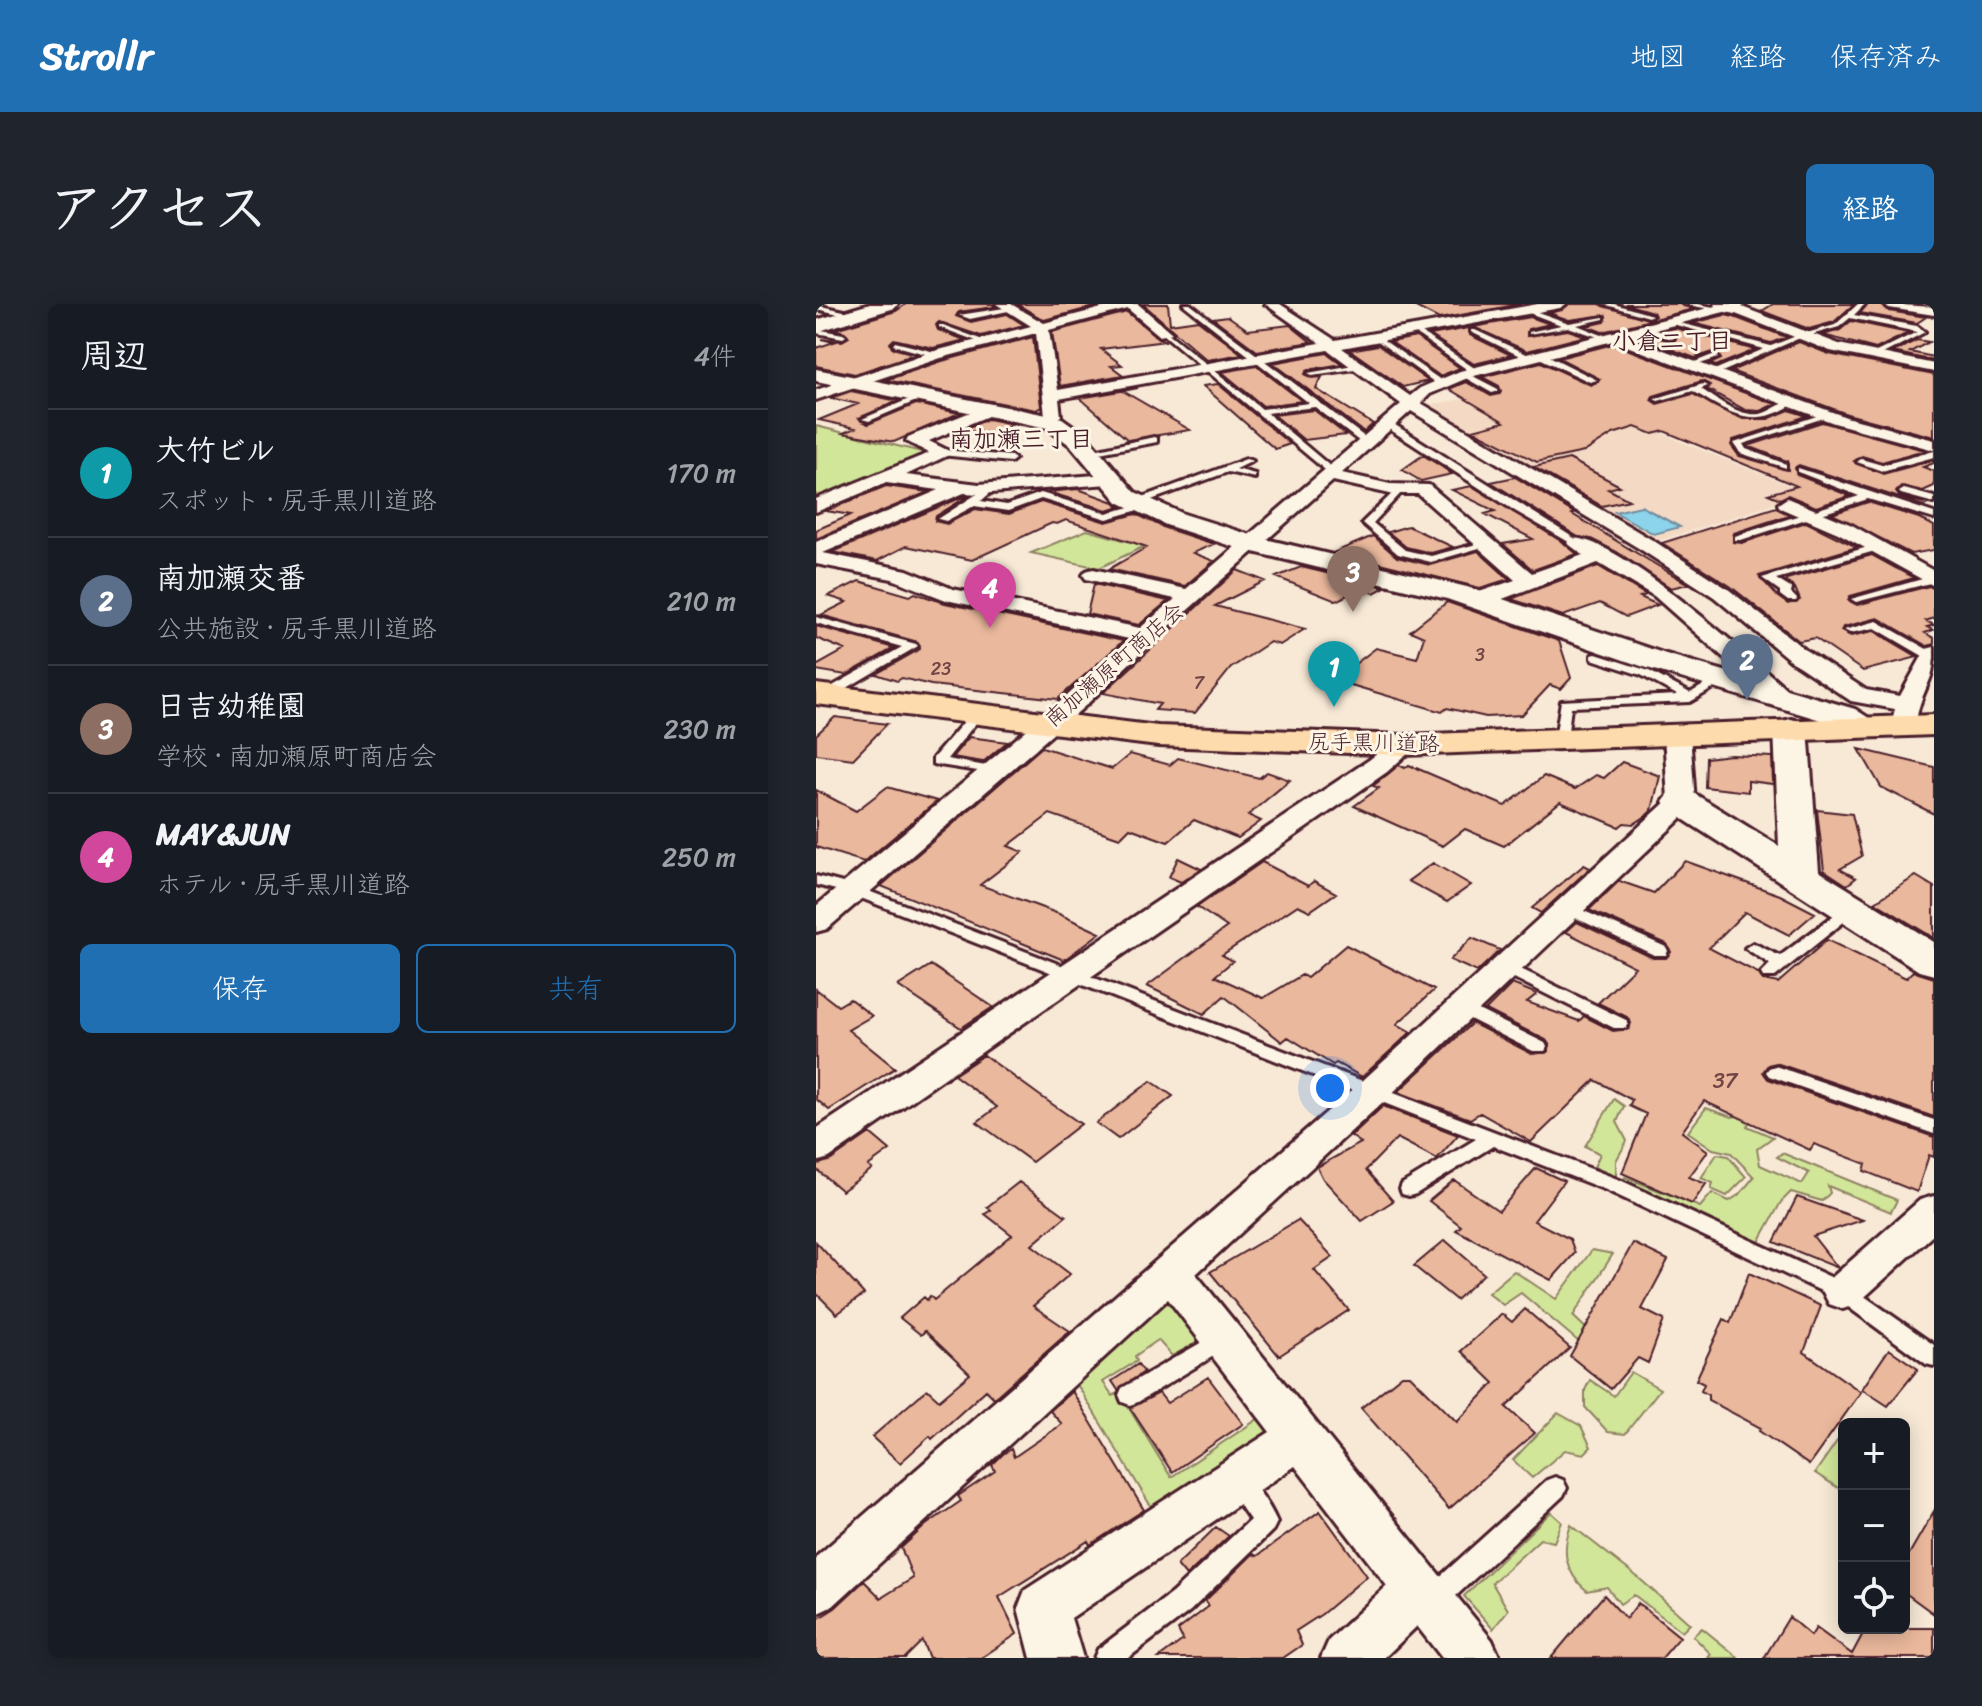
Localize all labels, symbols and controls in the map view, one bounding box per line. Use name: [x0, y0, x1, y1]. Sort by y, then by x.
text: Strollr: [40, 23, 153, 90]
text: 地図: [1630, 32, 1686, 81]
text: 経路: [1730, 32, 1786, 81]
text: 保存済み: [1830, 32, 1942, 81]
text: アクセス: [48, 159, 269, 258]
button: 経路: [1806, 164, 1934, 253]
district label: 小倉二丁目: [1612, 320, 1732, 362]
text: 周辺: [80, 326, 148, 386]
text: 4件: [694, 333, 736, 379]
district label: 南加瀬三丁目: [949, 418, 1093, 460]
text: 大竹ビル: [156, 423, 275, 477]
text: 1: [100, 450, 112, 496]
text: 170 m: [667, 450, 736, 496]
text: スポット · 尻手黒川道路: [156, 477, 437, 523]
pin: 3: [1327, 546, 1379, 612]
text: 南加瀬交番: [156, 551, 306, 605]
pin: 4: [964, 562, 1016, 628]
text: 2: [98, 578, 114, 624]
text: 210 m: [667, 578, 736, 624]
street label: 南加瀬原町商店会: [1035, 592, 1194, 737]
text: 公共施設 · 尻手黒川道路: [156, 605, 437, 651]
pin: 2: [1721, 634, 1773, 700]
house number: 3: [1475, 639, 1485, 671]
pin: 1: [1308, 641, 1360, 707]
house number: 23: [931, 653, 951, 685]
house number: 7: [1194, 667, 1206, 699]
text: 日吉幼稚園: [156, 679, 306, 733]
text: 3: [99, 706, 113, 752]
text: 230 m: [664, 706, 736, 752]
street label: 尻手黒川道路: [1308, 722, 1440, 763]
text: 学校 · 南加瀬原町商店会: [156, 733, 437, 779]
text: MAY&JUN: [156, 807, 290, 861]
text: 4: [98, 834, 114, 880]
text: 250 m: [662, 834, 736, 880]
text: ホテル · 尻手黒川道路: [156, 861, 409, 907]
button: 保存: [80, 944, 400, 1033]
button: 共有: [416, 944, 736, 1033]
house number: 37: [1713, 1061, 1739, 1100]
your location: [1310, 1068, 1350, 1108]
map controls: [1838, 1418, 1910, 1634]
button: +: [1838, 1418, 1910, 1490]
button: −: [1838, 1490, 1910, 1562]
button: locate: [1838, 1562, 1910, 1634]

